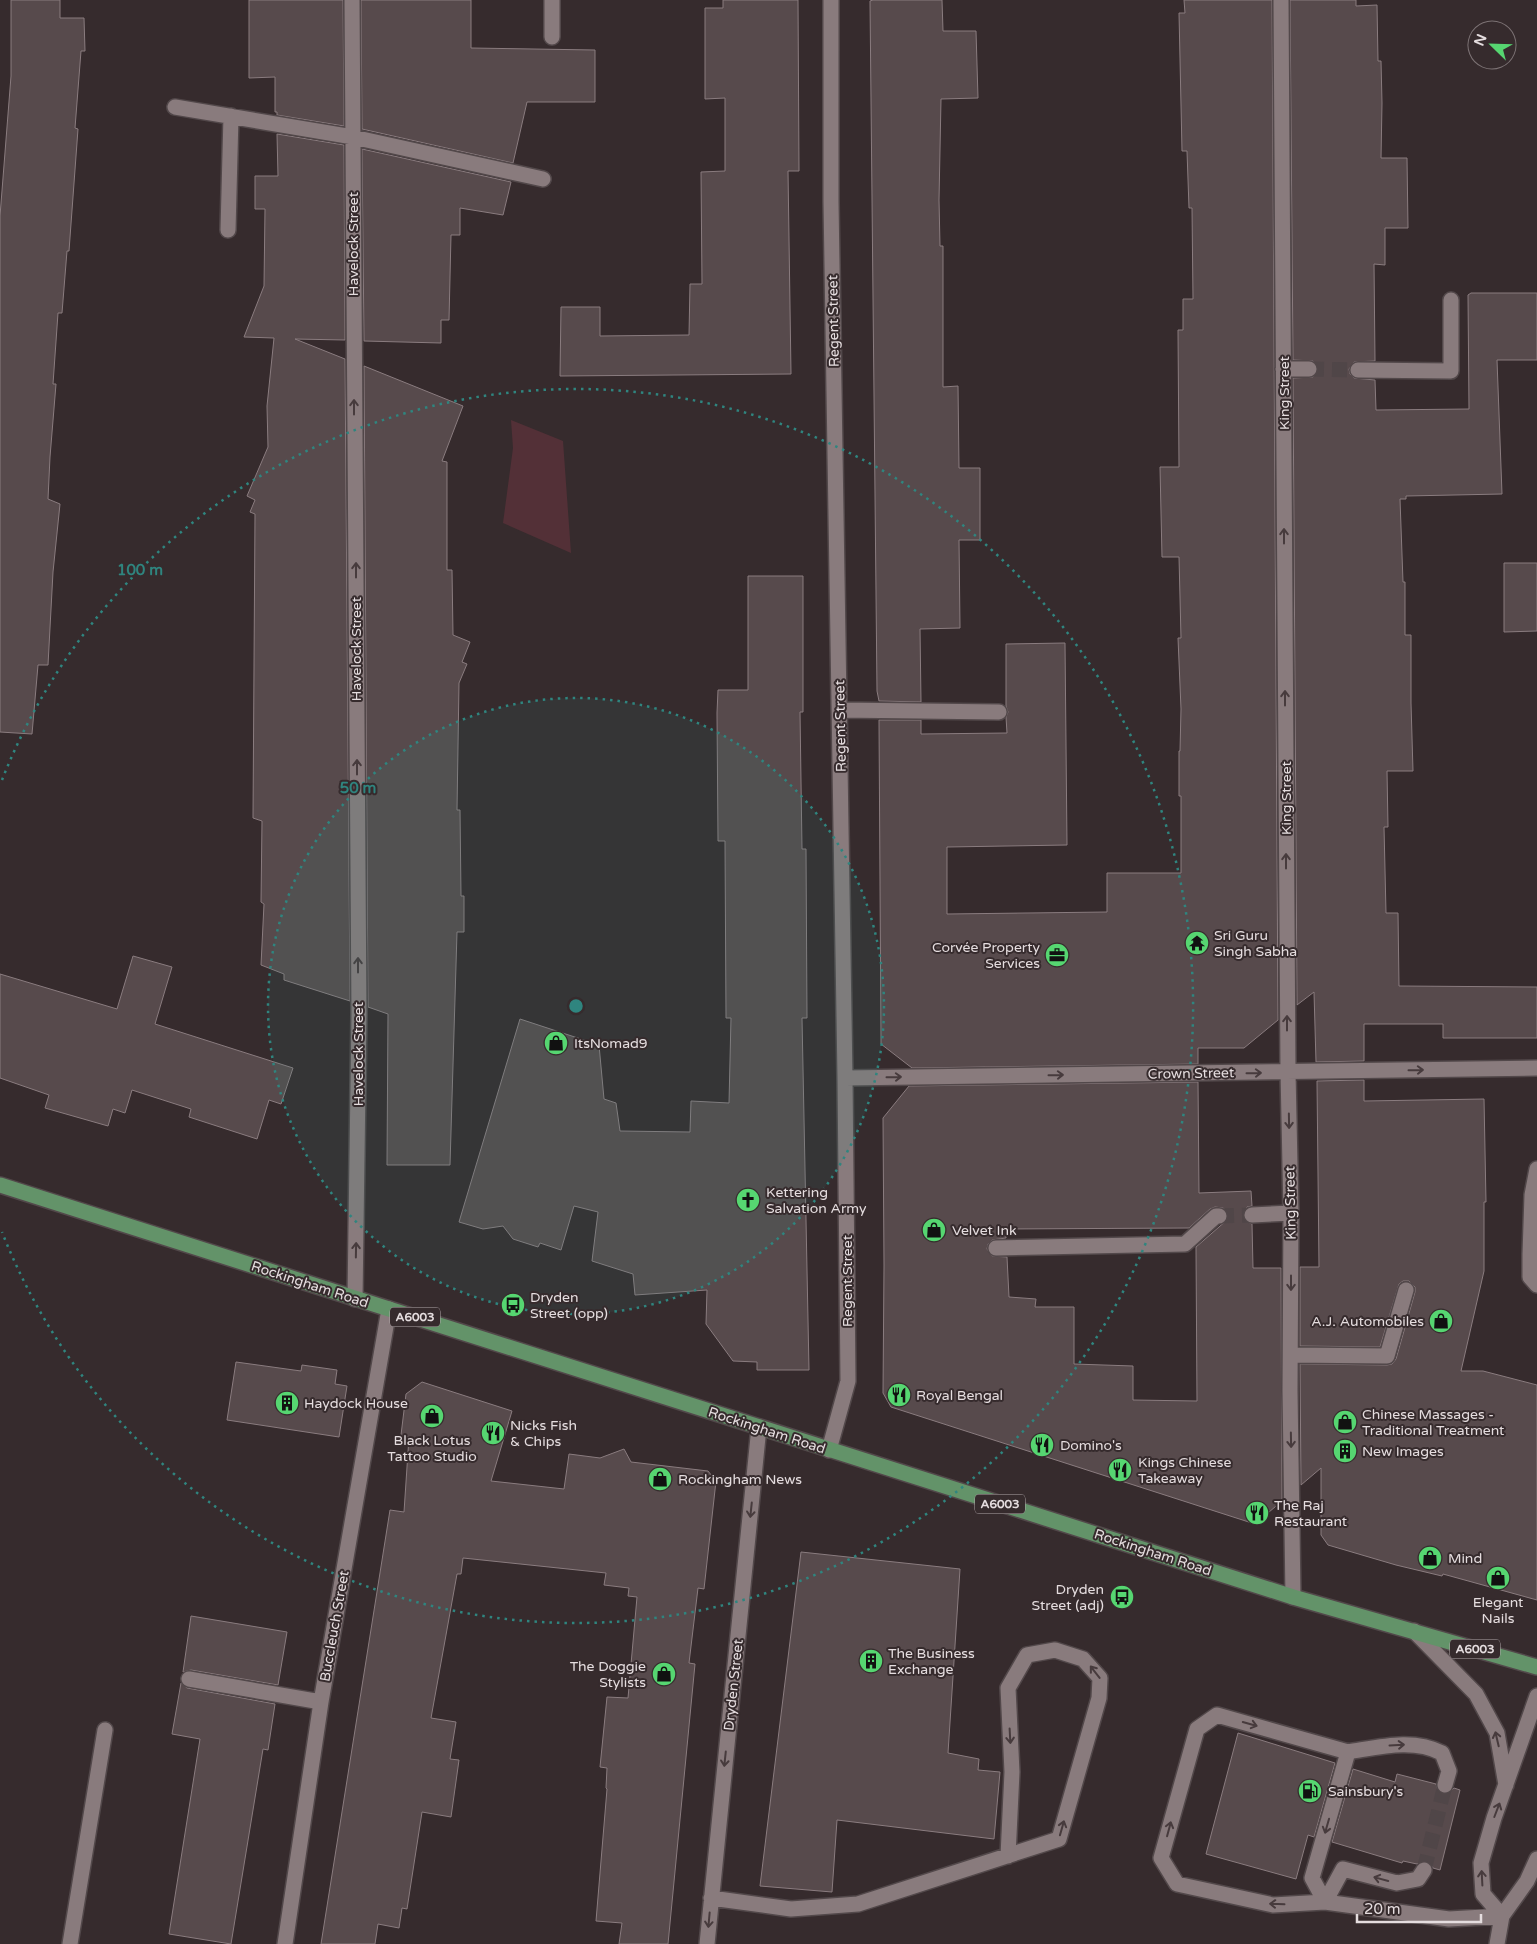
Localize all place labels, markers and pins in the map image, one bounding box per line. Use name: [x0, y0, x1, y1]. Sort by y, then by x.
place label: Sri Guru Singh Sabha: [1214, 927, 1297, 960]
temple icon: Sri Guru Singh Sabha: [1184, 930, 1210, 956]
place label: Corvée Property Services: [932, 939, 1040, 972]
office icon: Corvée Property Services: [1044, 942, 1070, 968]
centre of rings: [567, 997, 585, 1015]
shop icon: ItsNomad9: [543, 1030, 569, 1056]
place label: ItsNomad9: [574, 1035, 648, 1052]
place label: Kettering Salvation Army: [766, 1184, 867, 1217]
church icon: Kettering Salvation Army: [735, 1187, 761, 1213]
shop icon: Velvet Ink: [921, 1217, 947, 1243]
place label: Velvet Ink: [952, 1222, 1017, 1239]
place label: Dryden Street (opp): [530, 1289, 608, 1322]
bus stop icon: Dryden Street (opp): [500, 1292, 526, 1318]
shop icon: A.J. Automobiles: [1428, 1308, 1454, 1334]
place label: A.J. Automobiles: [1311, 1313, 1424, 1330]
restaurant icon: Royal Bengal: [886, 1382, 912, 1408]
place label: Royal Bengal: [916, 1387, 1003, 1404]
building icon: Haydock House: [274, 1390, 300, 1416]
place label: Haydock House: [304, 1395, 408, 1412]
shop icon: Black Lotus Tattoo Studio: [419, 1403, 445, 1429]
place label: Chinese Massages - Traditional Treatment: [1362, 1406, 1505, 1439]
shop icon: Chinese Massages - Traditional Treatment: [1332, 1409, 1358, 1435]
place label: Nicks Fish & Chips: [510, 1417, 577, 1450]
restaurant icon: Nicks Fish & Chips: [480, 1420, 506, 1446]
place label: Black Lotus Tattoo Studio: [387, 1432, 477, 1465]
restaurant icon: Domino's: [1029, 1432, 1055, 1458]
place label: Domino's: [1060, 1437, 1122, 1454]
building icon: New Images: [1332, 1438, 1358, 1464]
place label: New Images: [1362, 1443, 1444, 1460]
place label: Kings Chinese Takeaway: [1138, 1454, 1231, 1487]
restaurant icon: Kings Chinese Takeaway: [1107, 1457, 1133, 1483]
shop icon: Rockingham News: [647, 1466, 673, 1492]
place label: Rockingham News: [678, 1471, 802, 1488]
place label: The Raj Restaurant: [1274, 1497, 1348, 1530]
restaurant icon: The Raj Restaurant: [1244, 1500, 1270, 1526]
shop icon: Mind: [1417, 1545, 1443, 1571]
place label: Mind: [1448, 1550, 1482, 1567]
shop icon: Elegant Nails: [1485, 1565, 1511, 1591]
place label: Dryden Street (adj): [1032, 1581, 1104, 1614]
bus stop icon: Dryden Street (adj): [1109, 1584, 1135, 1610]
place label: Elegant Nails: [1473, 1594, 1524, 1627]
place label: The Business Exchange: [888, 1645, 975, 1678]
building icon: The Business Exchange: [858, 1648, 884, 1674]
place label: The Doggie Stylists: [570, 1658, 646, 1691]
shop icon: The Doggie Stylists: [651, 1661, 677, 1687]
fuel station icon: Sainsbury's: [1297, 1778, 1323, 1804]
place label: Sainsbury's: [1328, 1783, 1404, 1800]

